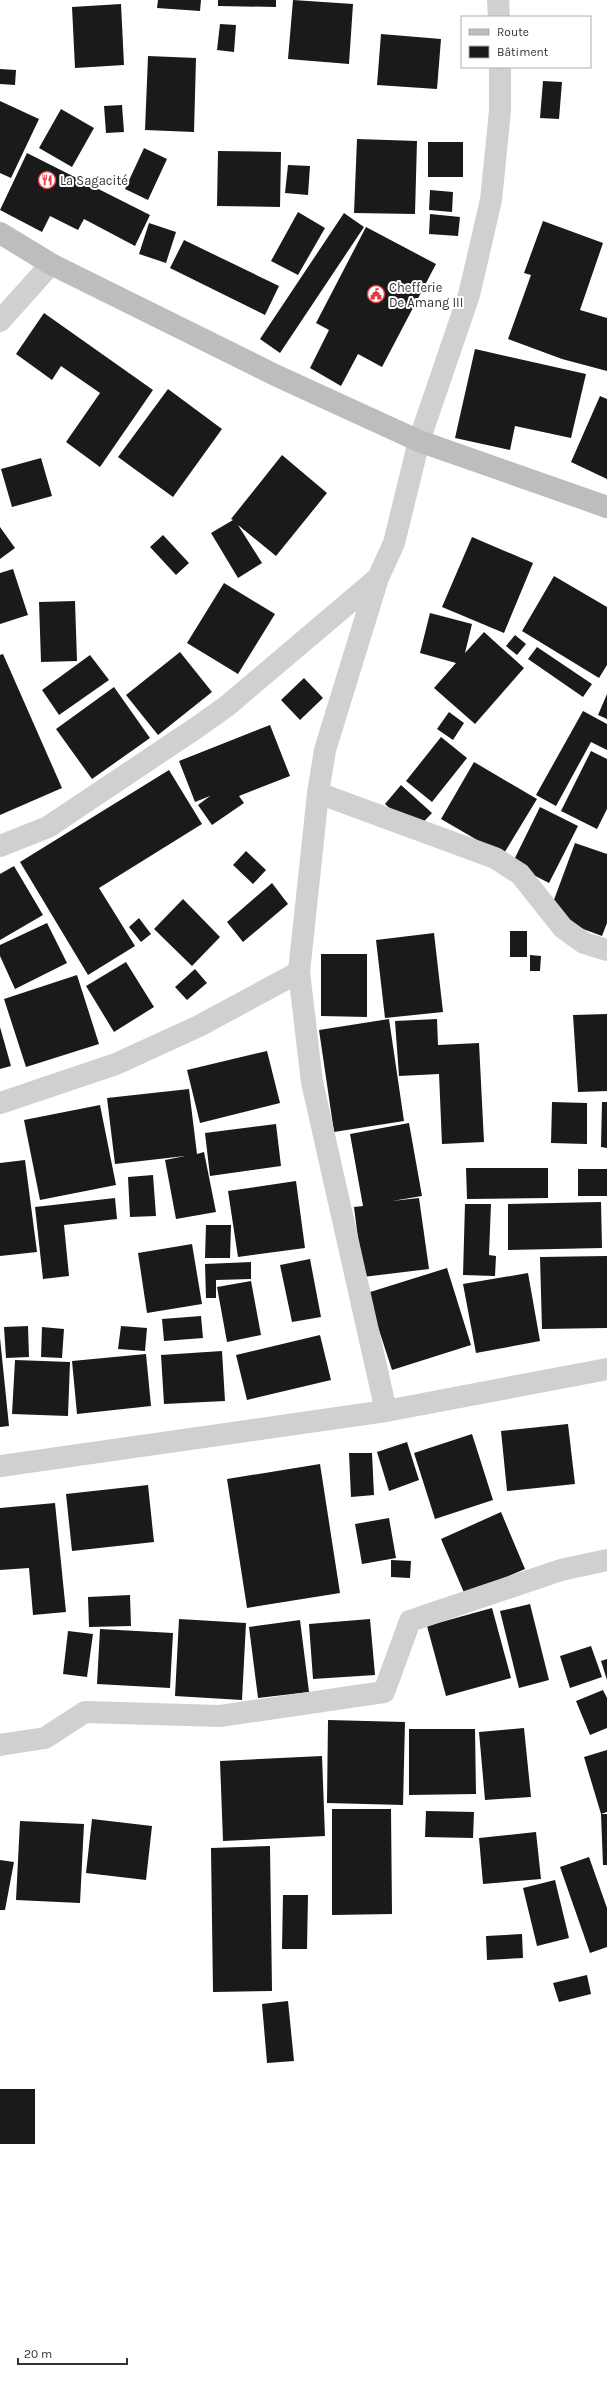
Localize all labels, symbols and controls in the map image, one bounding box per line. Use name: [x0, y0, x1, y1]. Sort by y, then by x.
legend: [461, 16, 591, 68]
text: Route: [497, 25, 529, 39]
text: Bâtiment: [497, 45, 549, 59]
restaurant icon: La Sagacité: [37, 170, 57, 190]
place label: La Sagacité: [60, 173, 128, 188]
place label: Chefferie De Amang III: [389, 280, 463, 310]
public building icon: Chefferie De Amang III: [366, 284, 386, 304]
scale bar: [18, 2340, 127, 2366]
text: 20 m: [24, 2347, 52, 2361]

